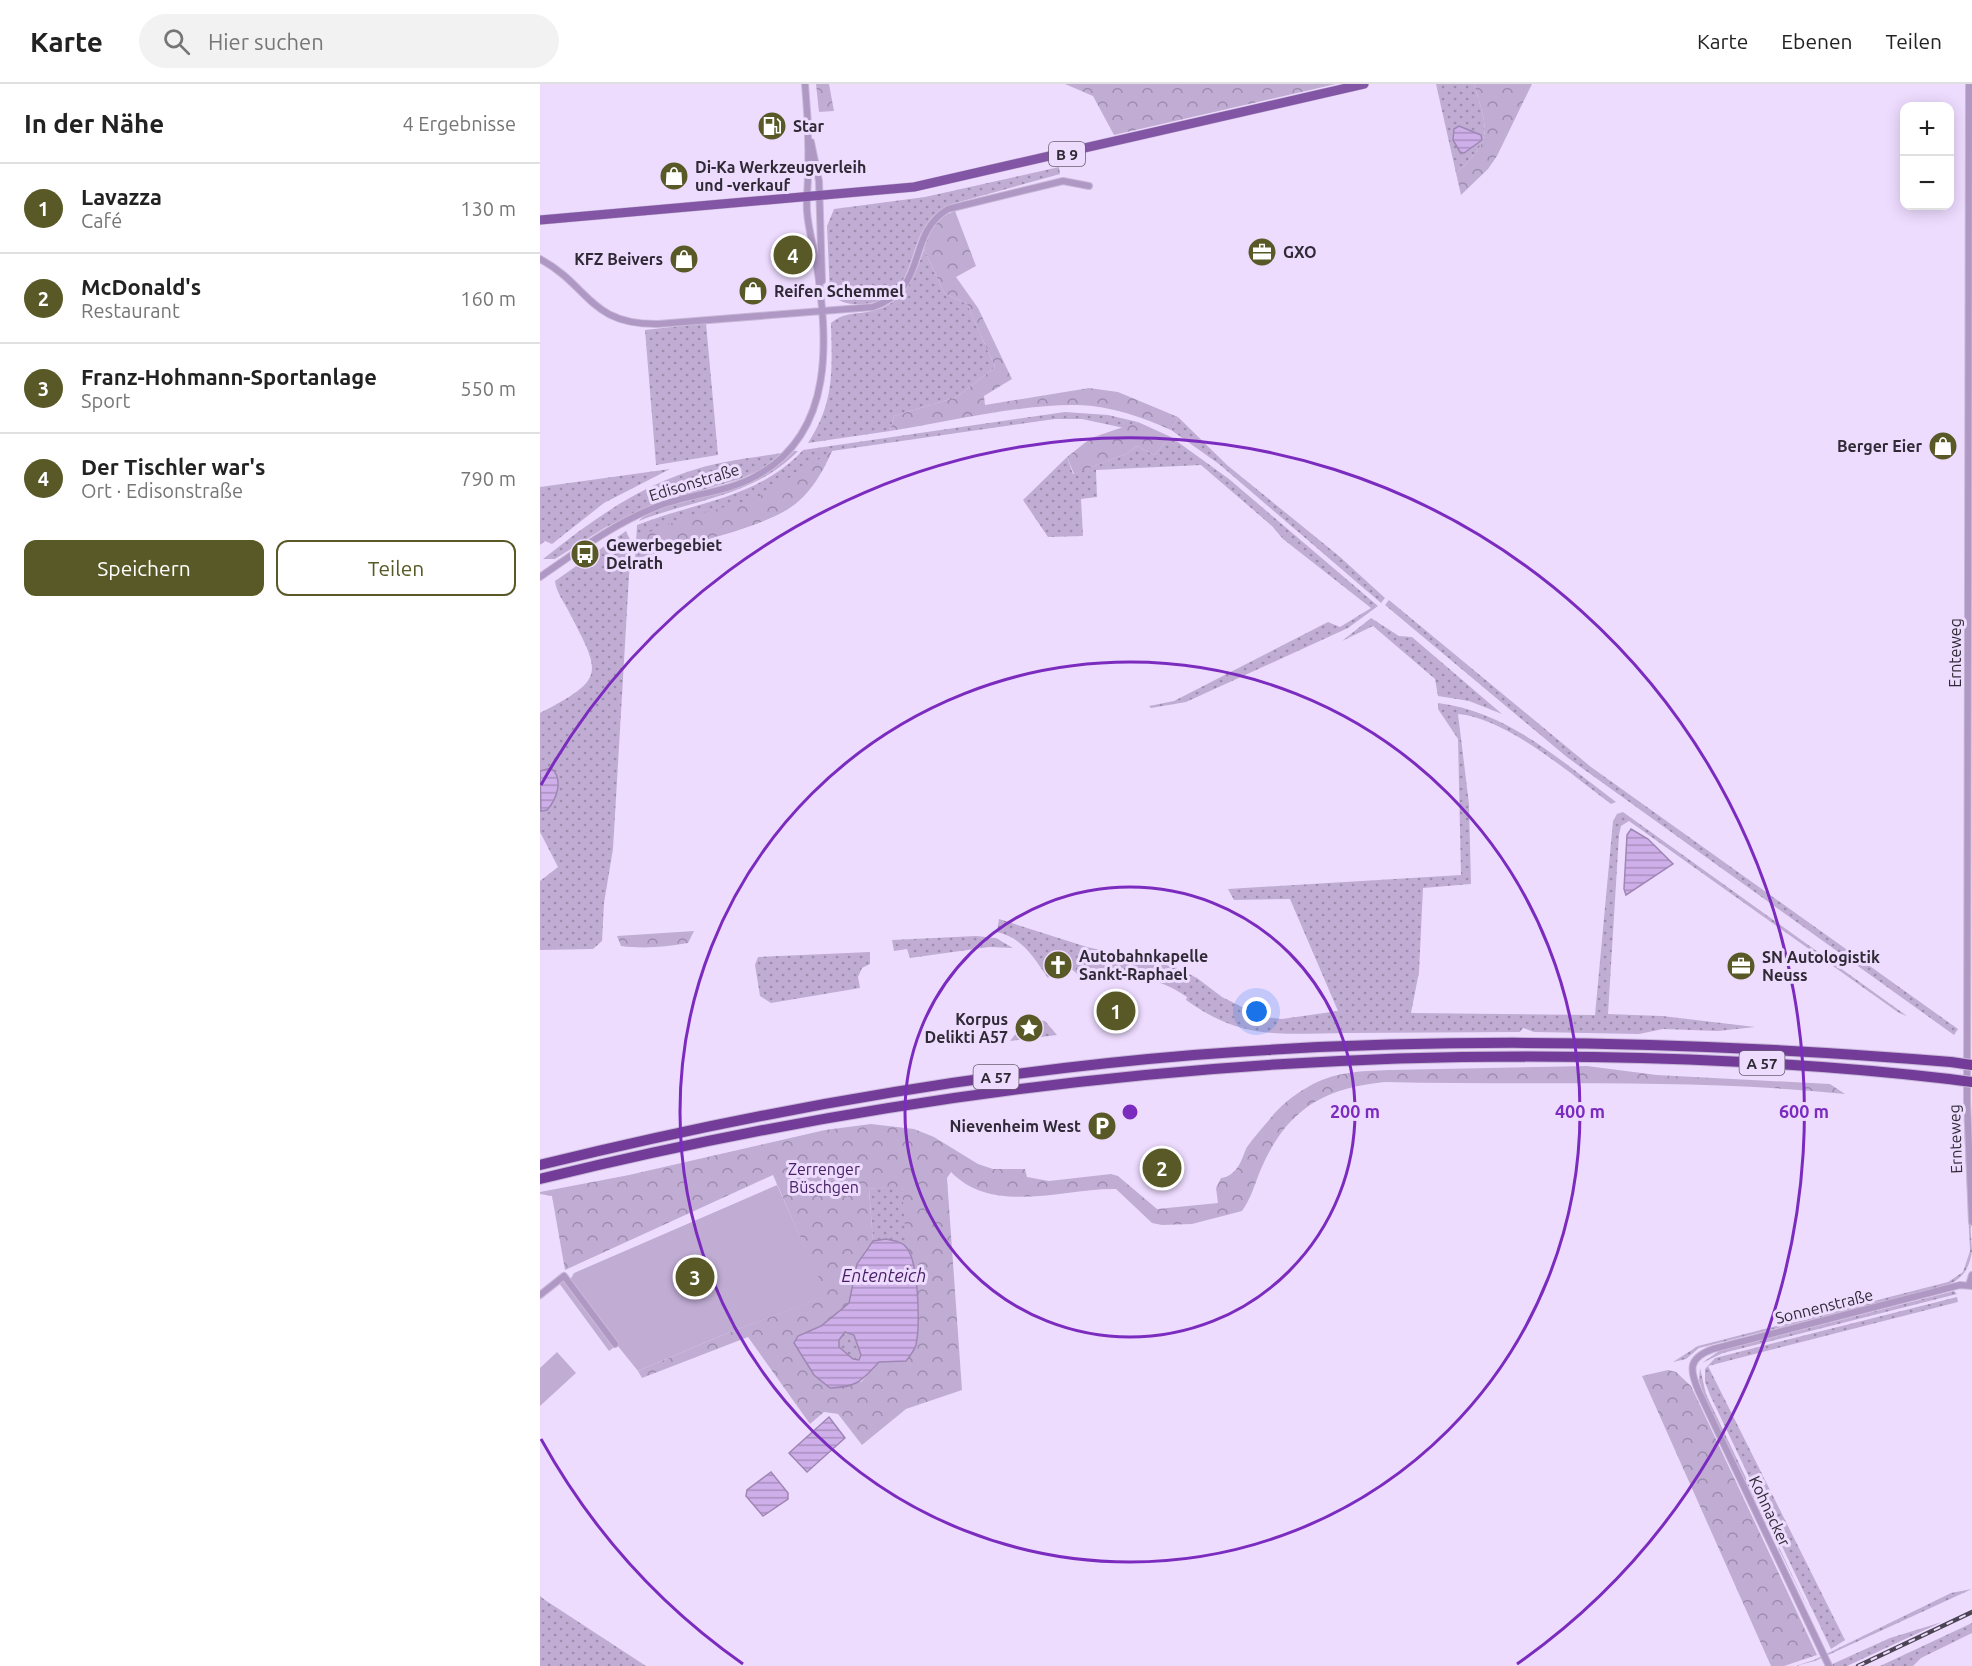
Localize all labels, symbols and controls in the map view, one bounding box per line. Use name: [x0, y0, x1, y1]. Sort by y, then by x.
search box: [139, 14, 559, 68]
icon: search: [160, 25, 193, 58]
text: Karte: [30, 26, 103, 57]
text: Hier suchen: [208, 29, 324, 54]
text: Karte: [1697, 29, 1748, 53]
text: Ebenen: [1781, 29, 1853, 53]
text: Teilen: [1886, 29, 1942, 53]
map controls: [1900, 102, 1954, 210]
button: +: [1900, 102, 1954, 156]
text: In der Nähe: [24, 109, 164, 138]
fuel station icon: Star: [756, 110, 788, 142]
text: 4 Ergebnisse: [402, 112, 516, 135]
place label: Star: [793, 117, 824, 135]
road number: B 9: [1049, 142, 1085, 166]
button: −: [1900, 156, 1954, 210]
place label: Di-Ka Werkzeugverleih und -verkauf: [695, 158, 866, 194]
shop icon: Di-Ka Werkzeugverleih und -verkauf: [658, 160, 690, 192]
text: Lavazza: [81, 184, 162, 209]
text: 1: [38, 197, 49, 220]
text: 130 m: [460, 197, 516, 220]
text: Café: [81, 209, 122, 232]
pin: 4: [774, 232, 812, 278]
office icon: GXO: [1246, 236, 1278, 268]
shop icon: KFZ Beivers: [668, 243, 700, 275]
place label: GXO: [1283, 243, 1317, 261]
place label: KFZ Beivers: [574, 250, 663, 268]
text: McDonald's: [81, 274, 201, 299]
shop icon: Reifen Schemmel: [737, 275, 769, 307]
place label: Reifen Schemmel: [774, 282, 904, 300]
text: 2: [38, 287, 49, 310]
text: 160 m: [460, 287, 516, 310]
text: Restaurant: [81, 299, 180, 322]
text: Franz-Hohmann-Sportanlage: [81, 364, 377, 389]
text: 3: [38, 377, 49, 400]
text: 550 m: [460, 377, 516, 400]
text: Sport: [81, 389, 130, 412]
shop icon: Berger Eier: [1927, 430, 1959, 462]
place label: Berger Eier: [1837, 437, 1922, 455]
text: Der Tischler war's: [81, 454, 265, 479]
street label: Edisonstraße: [647, 460, 741, 504]
text: 4: [38, 467, 49, 490]
text: 790 m: [460, 467, 516, 490]
text: Ort · Edisonstraße: [81, 479, 243, 502]
place label: Gewerbegebiet Delrath: [606, 536, 722, 572]
bus stop icon: Gewerbegebiet Delrath: [569, 538, 601, 570]
button: Speichern: [24, 540, 264, 596]
button: Teilen: [276, 540, 516, 596]
street label: Ernteweg: [1946, 618, 1964, 688]
place label: Autobahnkapelle Sankt-Raphael: [1079, 947, 1208, 983]
place label: SN Autologistik Neuss: [1762, 948, 1880, 984]
church icon: Autobahnkapelle Sankt-Raphael: [1042, 949, 1074, 981]
office icon: SN Autologistik Neuss: [1725, 950, 1757, 982]
pin: 1: [1096, 988, 1136, 1034]
your location: [1242, 997, 1271, 1026]
place label: Korpus Delikti A57: [925, 1010, 1008, 1046]
place icon: Korpus Delikti A57: [1013, 1012, 1045, 1044]
road number: A 57: [1740, 1051, 1784, 1075]
road number: A 57: [974, 1065, 1018, 1089]
text: 200 m: [1330, 1101, 1380, 1121]
text: 400 m: [1555, 1101, 1605, 1121]
text: 600 m: [1779, 1101, 1829, 1121]
centre of rings: [1120, 1102, 1140, 1122]
street label: Ernteweg: [1945, 1104, 1965, 1174]
parking icon: Nievenheim West: [1086, 1110, 1118, 1142]
place label: Nievenheim West: [950, 1117, 1081, 1135]
pin: 2: [1142, 1146, 1182, 1190]
park label: Zerrenger Büschgen: [788, 1160, 860, 1196]
pin: 3: [676, 1254, 714, 1300]
water label: Ententeich: [842, 1265, 926, 1285]
street label: Sonnenstraße: [1773, 1285, 1875, 1327]
street label: Kohnacker: [1746, 1473, 1794, 1549]

